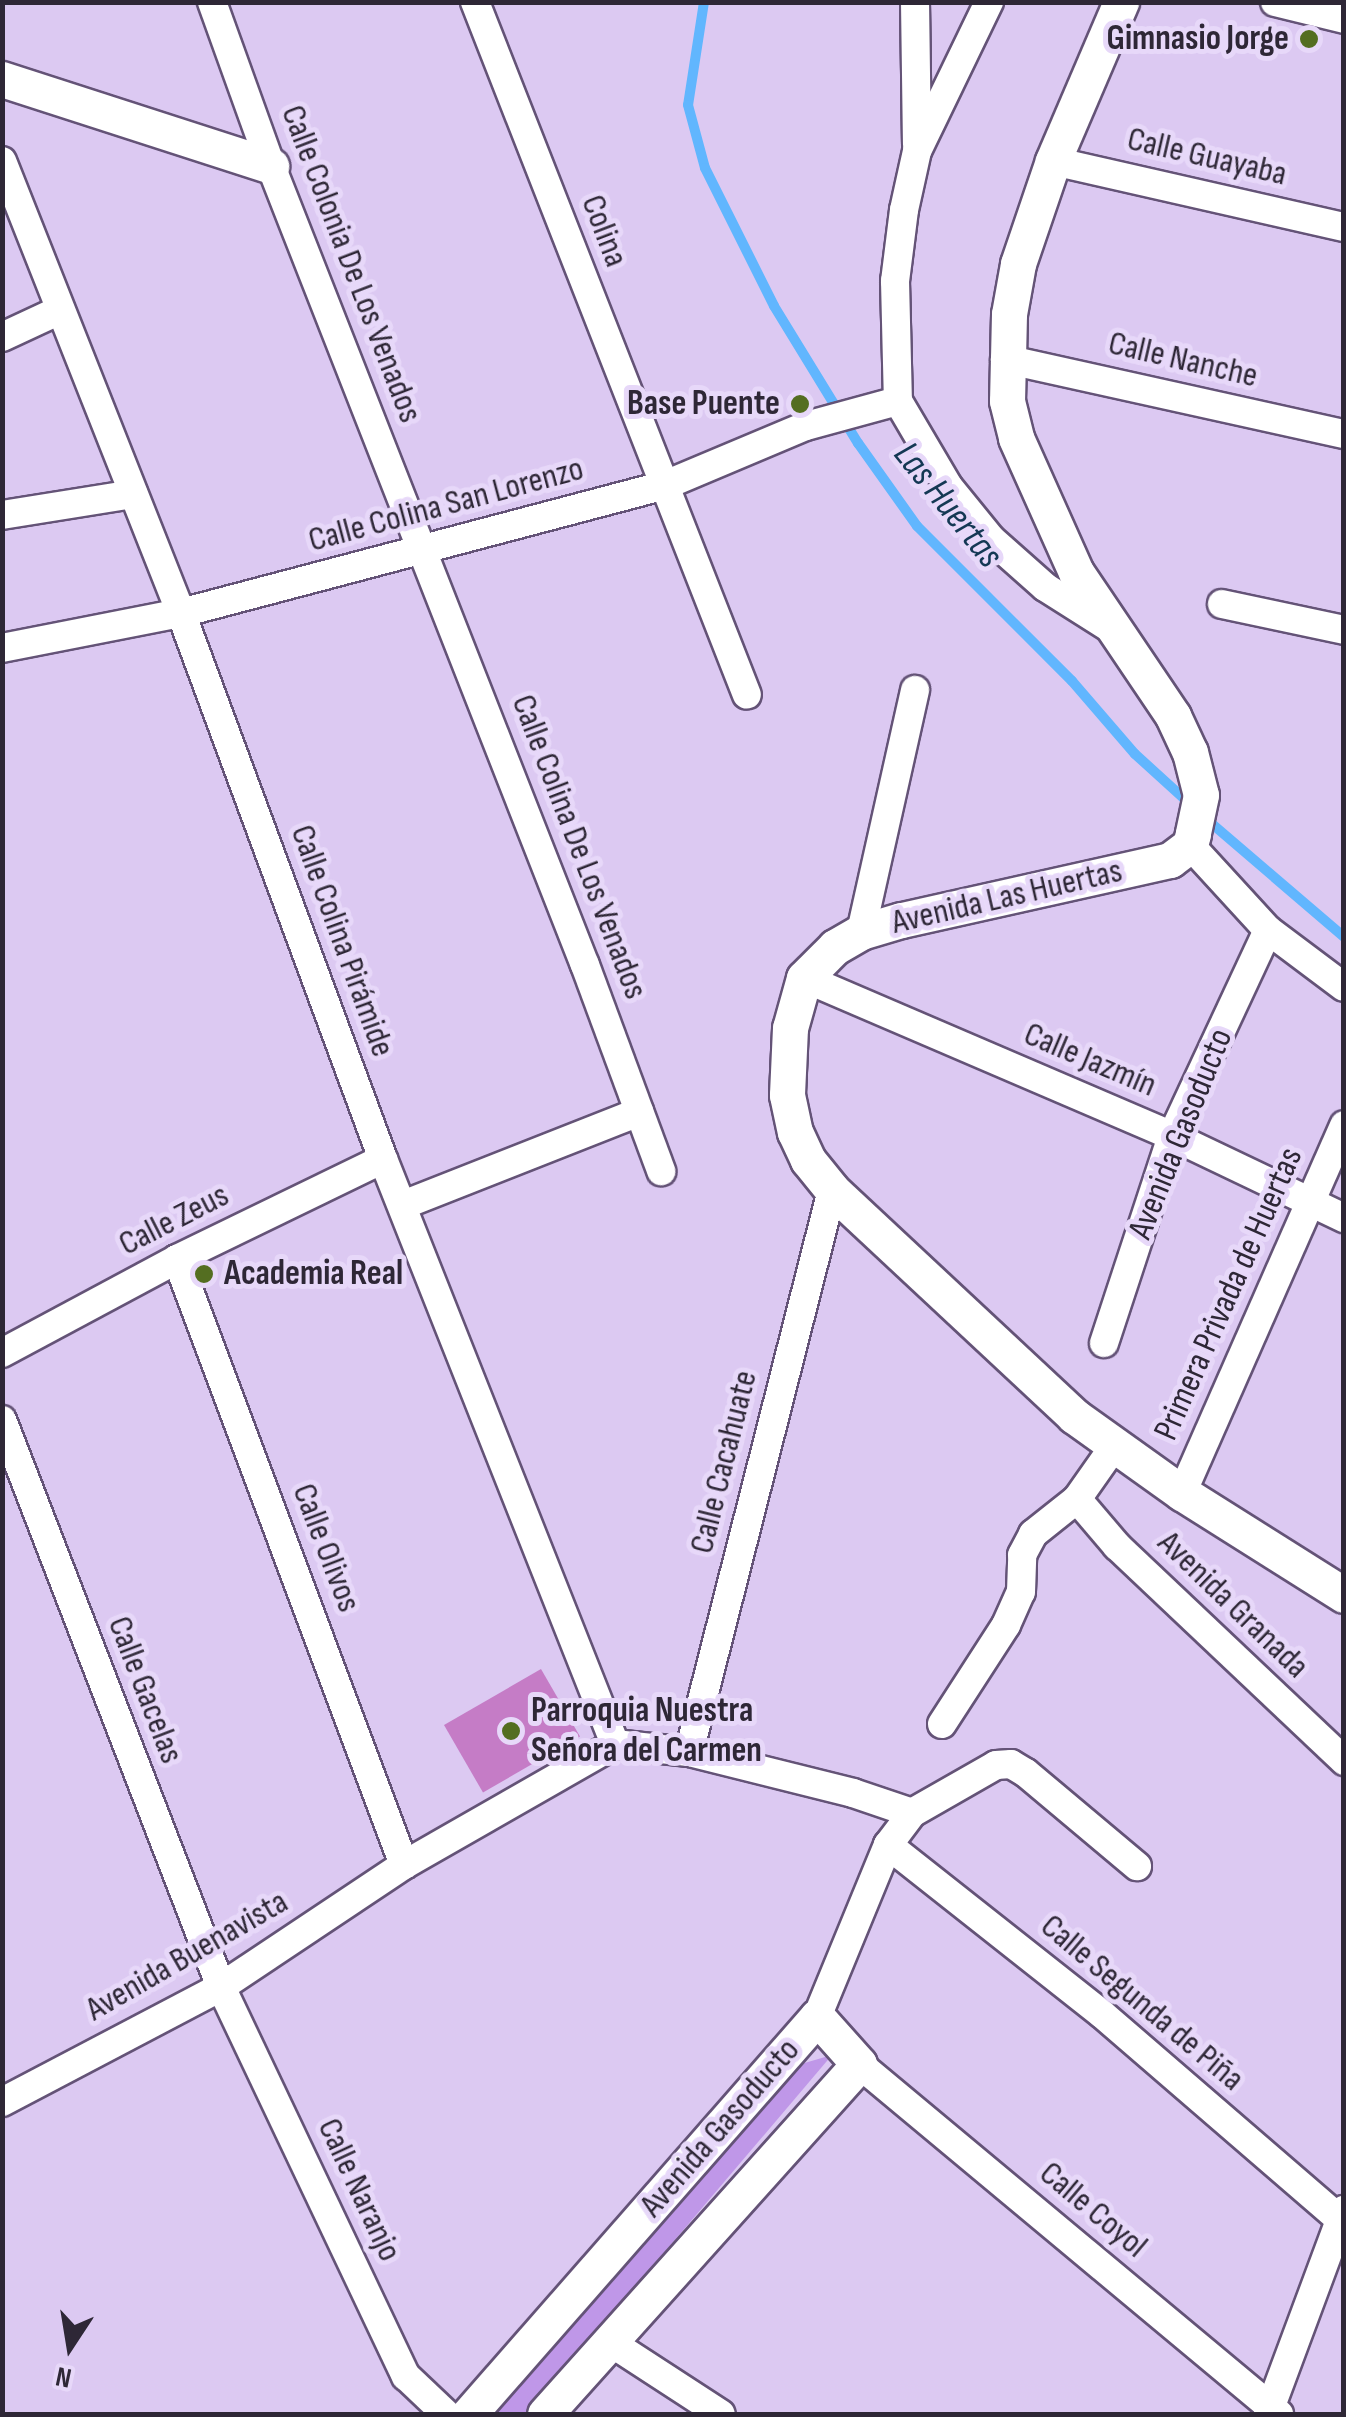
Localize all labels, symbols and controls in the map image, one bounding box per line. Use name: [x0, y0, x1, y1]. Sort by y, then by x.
place label: Gimnasio Jorge: [1107, 18, 1289, 60]
marker: Gimnasio Jorge: [1298, 28, 1320, 50]
street label: Calle Colonia De Los Venados: [271, 100, 431, 428]
street label: Calle Guayaba: [1123, 118, 1291, 196]
street label: Colina: [571, 189, 637, 273]
street label: Calle Nanche: [1104, 322, 1262, 398]
place label: Base Puente: [627, 383, 780, 425]
marker: Base Puente: [789, 393, 811, 415]
water label: Las Huertas: [884, 433, 1012, 577]
street label: Calle Colina San Lorenzo: [304, 448, 588, 562]
street label: Calle Colina De Los Venados: [502, 689, 656, 1005]
street label: Calle Colina Pirámide: [281, 819, 403, 1063]
street label: Avenida Las Huertas: [888, 850, 1126, 944]
street label: Calle Jazmín: [1018, 1013, 1162, 1107]
street label: Avenida Gasoducto: [1120, 1023, 1242, 1245]
street label: Primera Privada de Huertas: [1146, 1141, 1312, 1447]
street label: Calle Zeus: [112, 1175, 236, 1265]
place label: Academia Real: [224, 1253, 403, 1295]
marker: Academia Real: [193, 1263, 215, 1285]
street label: Calle Cacahuate: [681, 1366, 767, 1558]
street label: Calle Olivos: [282, 1478, 370, 1618]
street label: Avenida Granada: [1149, 1522, 1317, 1688]
street label: Calle Gacelas: [98, 1611, 192, 1769]
place label: Parroquia Nuestra Señora del Carmen: [531, 1690, 762, 1772]
marker: Parroquia Nuestra Señora del Carmen: [500, 1720, 522, 1742]
street label: Avenida Buenavista: [79, 1881, 295, 2031]
street label: Calle Segunda de Piña: [1032, 1906, 1252, 2100]
street label: Avenida Gasoducto: [631, 2030, 809, 2226]
street label: Calle Naranjo: [308, 2112, 410, 2268]
street label: Calle Coyol: [1031, 2153, 1155, 2267]
north arrow: [20, 2297, 120, 2397]
text: N: [53, 2359, 74, 2395]

